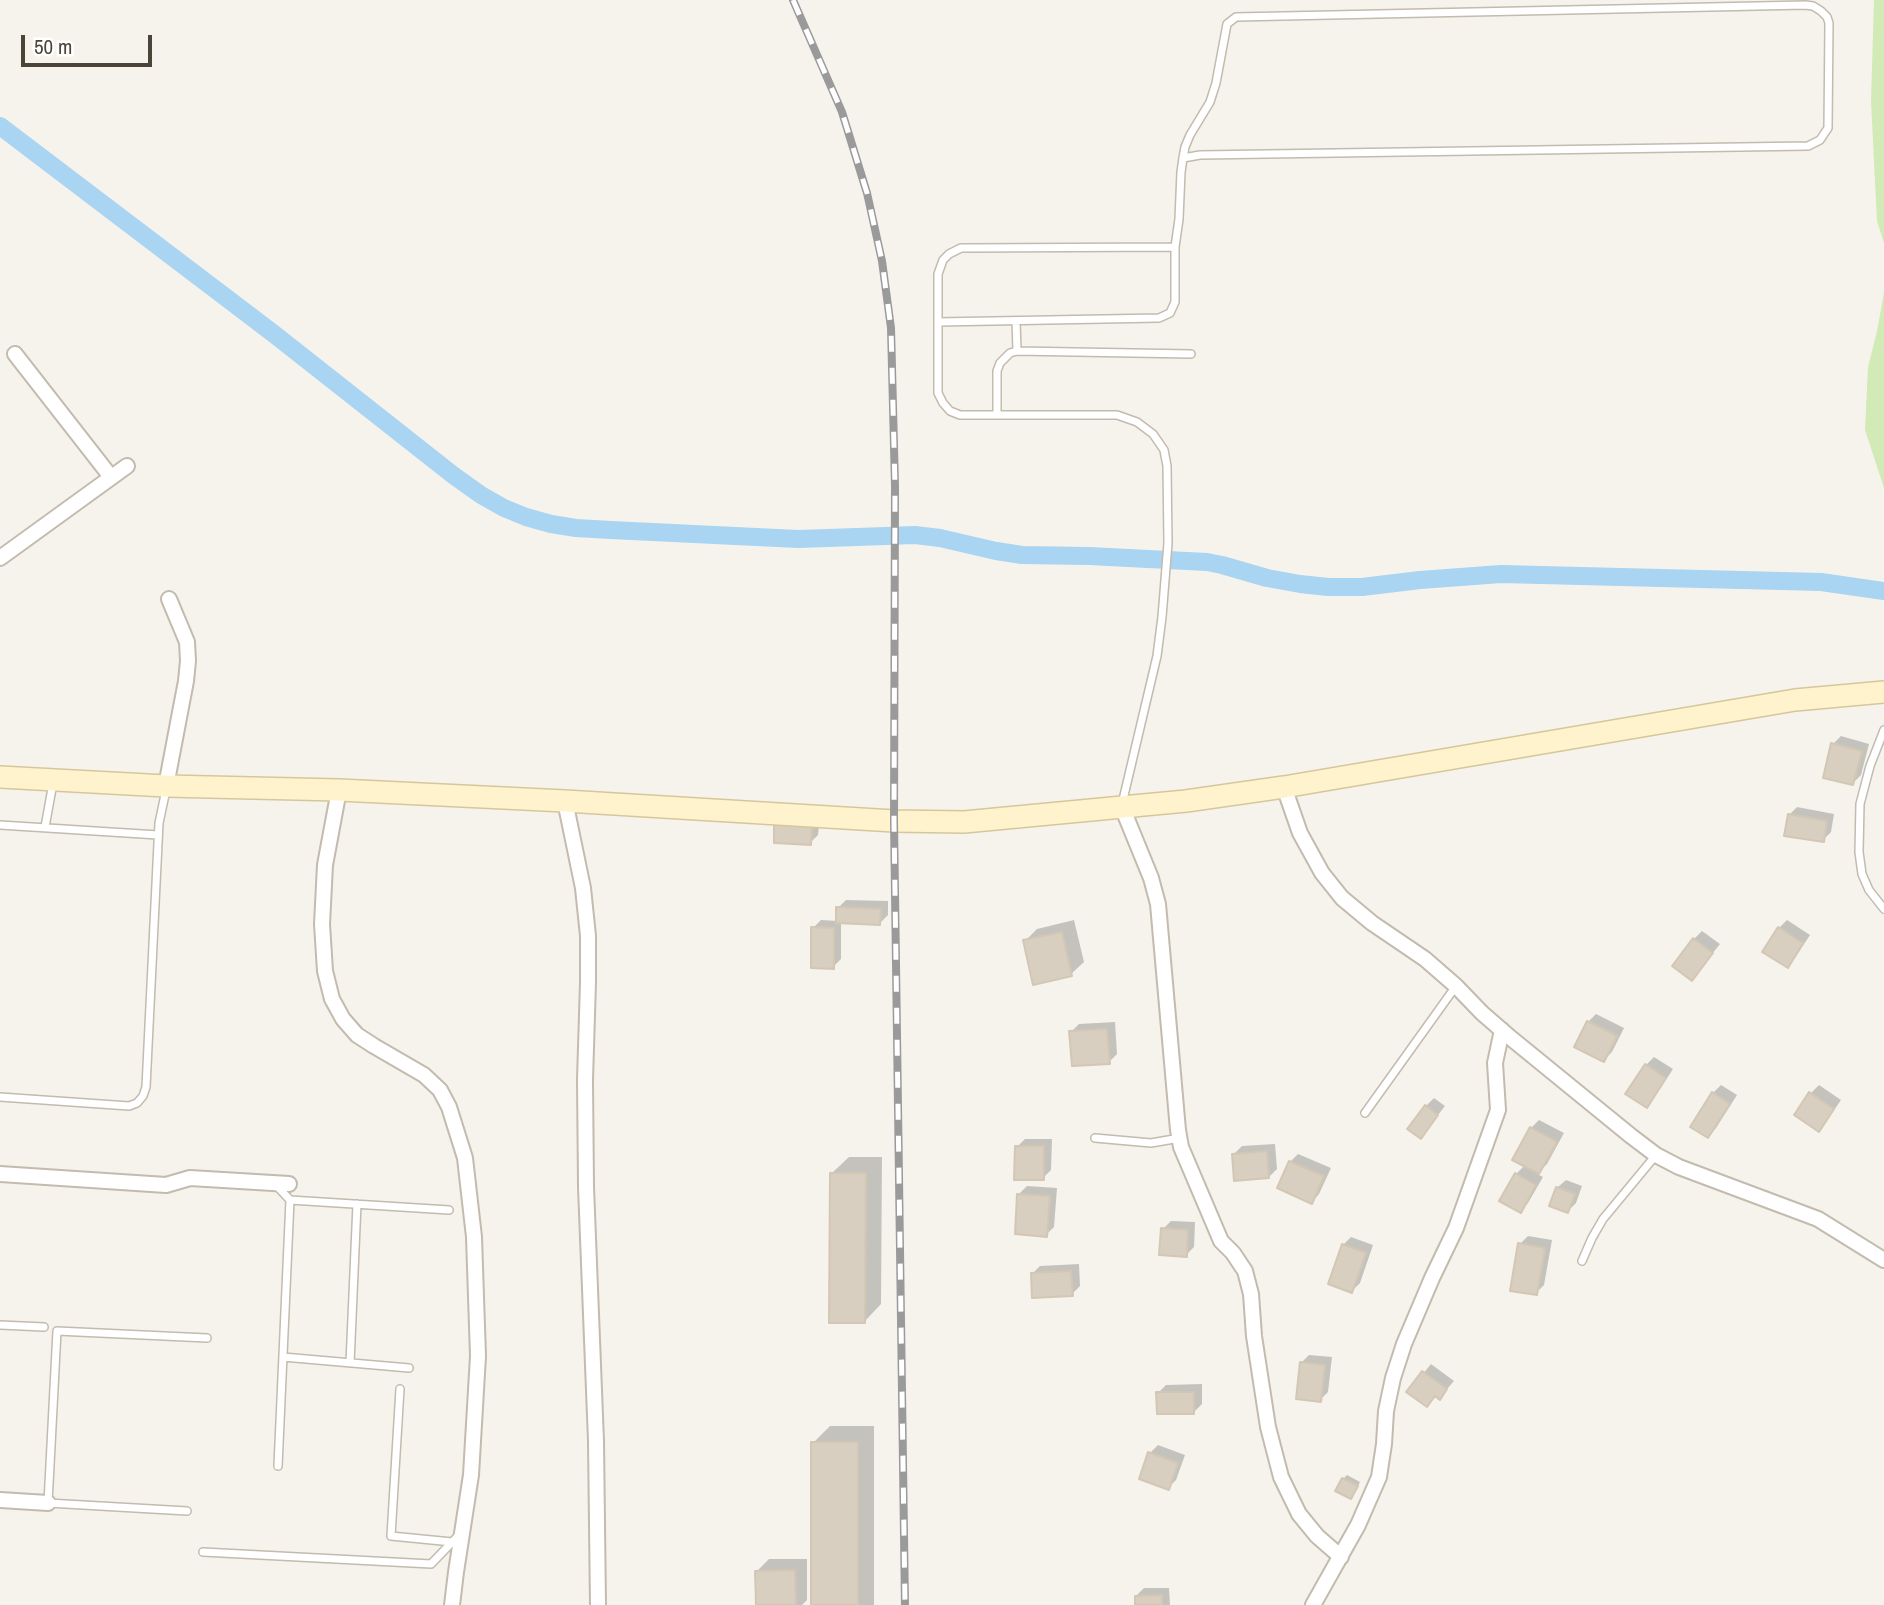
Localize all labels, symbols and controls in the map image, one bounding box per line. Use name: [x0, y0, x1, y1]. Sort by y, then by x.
scale bar: [24, 21, 156, 65]
text: 50 m: [34, 32, 72, 61]

